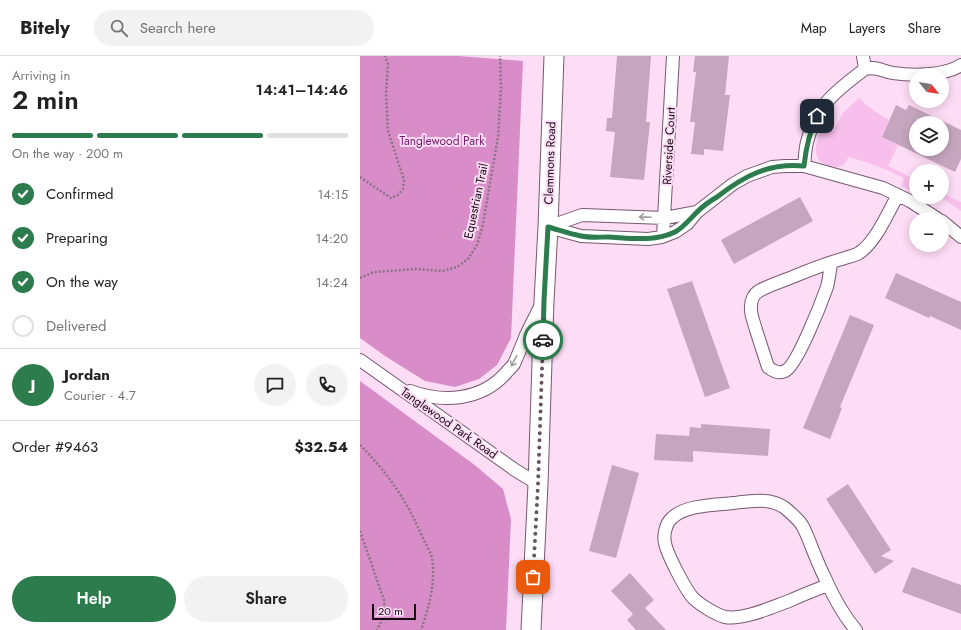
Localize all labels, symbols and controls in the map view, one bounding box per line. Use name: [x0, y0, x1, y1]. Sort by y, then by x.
search box: [94, 10, 374, 46]
text: Bitely: [20, 14, 70, 41]
icon: search: [108, 17, 130, 39]
text: Search here: [140, 17, 216, 39]
text: Map: [801, 18, 827, 38]
text: Layers: [849, 18, 885, 38]
text: Share: [907, 18, 941, 38]
text: Arriving in: [12, 66, 70, 85]
north arrow: [909, 68, 949, 108]
map controls: [909, 68, 949, 252]
text: 14:41–14:46: [256, 79, 348, 101]
text: 2 min: [12, 81, 79, 119]
pin: [800, 99, 834, 133]
icon: home: [806, 105, 828, 127]
street label: Riverside Court: [658, 107, 680, 185]
button: layers: [909, 116, 949, 156]
street label: Clemmons Road: [540, 121, 560, 205]
park label: Tanglewood Park: [400, 132, 485, 150]
text: On the way · 200 m: [12, 144, 123, 163]
street label: Equestrian Trail: [459, 162, 493, 240]
button: +: [909, 164, 949, 204]
icon: check: [12, 183, 34, 205]
text: Confirmed: [46, 183, 114, 205]
text: 14:15: [317, 185, 348, 204]
button: −: [909, 212, 949, 252]
one-way arrow: [639, 213, 652, 221]
icon: check: [12, 227, 34, 249]
text: Preparing: [46, 227, 108, 249]
text: 14:20: [315, 229, 348, 248]
icon: check: [12, 271, 34, 293]
text: On the way: [46, 271, 118, 293]
text: 14:24: [316, 273, 348, 292]
text: Delivered: [46, 315, 107, 337]
courier: [523, 320, 563, 360]
icon: car: [532, 329, 554, 351]
one-way arrow: [510, 355, 517, 367]
text: Jordan: [64, 364, 110, 386]
button: chat: [254, 364, 296, 406]
button: phone: [306, 364, 348, 406]
text: J: [31, 374, 35, 396]
street label: Tanglewood Park Road: [397, 383, 501, 463]
text: Courier · 4.7: [64, 386, 136, 405]
text: Order #9463: [12, 436, 98, 458]
text: $32.54: [295, 436, 348, 458]
pin: [516, 560, 550, 594]
icon: bag: [522, 566, 544, 588]
button: Help: [12, 576, 176, 622]
button: Share: [184, 576, 348, 622]
scale bar: [372, 602, 416, 621]
text: 20 m: [378, 603, 403, 619]

